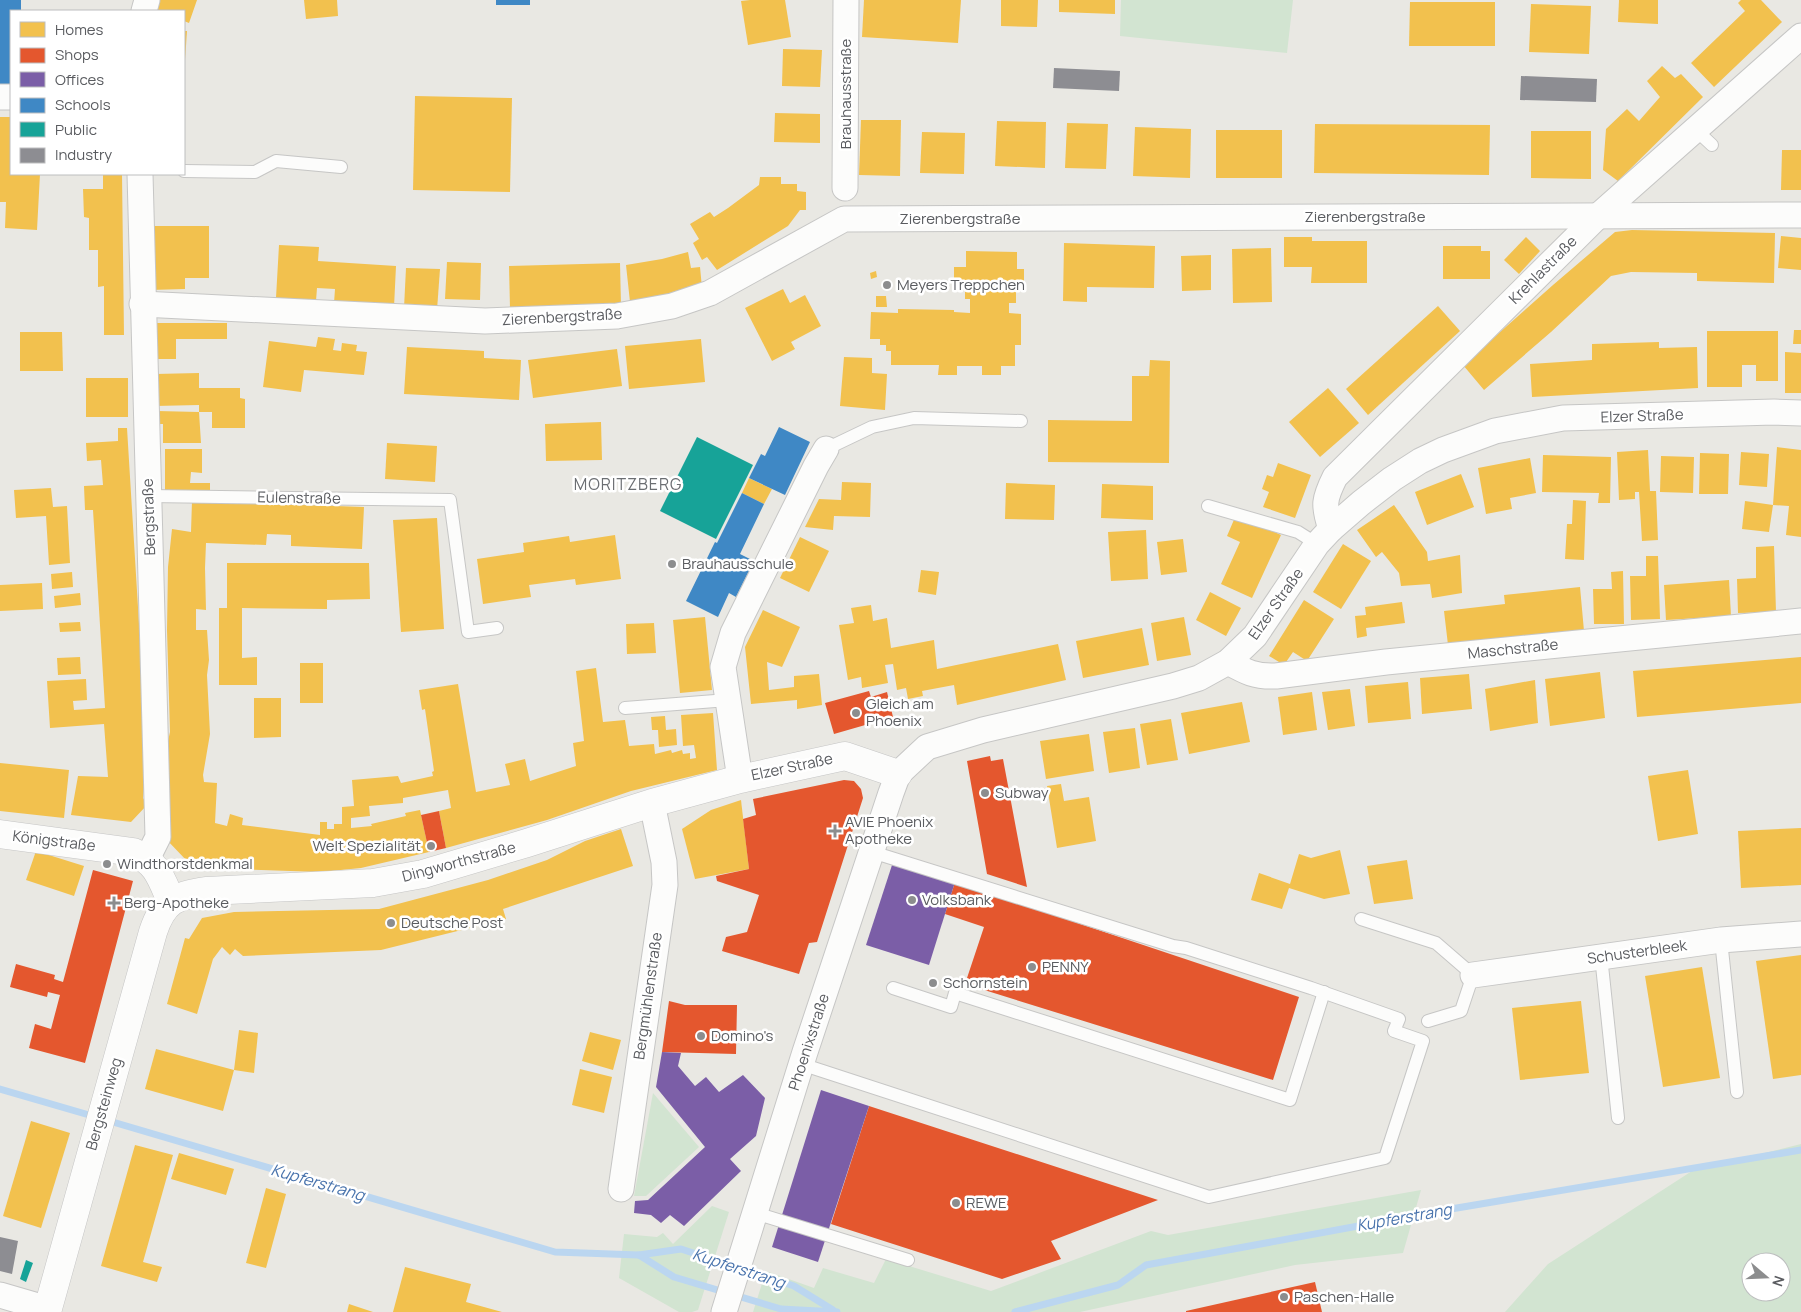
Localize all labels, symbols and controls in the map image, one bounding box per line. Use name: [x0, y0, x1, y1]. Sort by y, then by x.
legend: [10, 10, 185, 175]
text: Homes: [55, 19, 104, 40]
street label: Brauhausstraße: [835, 38, 856, 149]
text: Shops: [55, 44, 99, 65]
text: Offices: [55, 69, 104, 90]
text: Schools: [55, 94, 111, 115]
text: Public: [55, 119, 97, 140]
text: Industry: [55, 144, 112, 165]
street label: Zierenbergstraße: [1305, 206, 1426, 227]
street label: Zierenbergstraße: [900, 208, 1021, 229]
street label: Krehlastraße: [1504, 231, 1582, 308]
place label: Meyers Treppchen: [897, 274, 1025, 295]
marker: Meyers Treppchen: [881, 279, 893, 291]
street label: Zierenbergstraße: [501, 303, 623, 330]
street label: Elzer Straße: [1600, 404, 1684, 427]
district label: MORITZBERG: [574, 473, 682, 495]
street label: Bergstraße: [137, 478, 160, 556]
street label: Eulenstraße: [257, 486, 341, 509]
place label: Brauhausschule: [682, 553, 794, 574]
marker: Brauhausschule: [666, 558, 678, 570]
street label: Elzer Straße: [1243, 564, 1308, 644]
street label: Maschstraße: [1467, 633, 1560, 664]
place label: Gleich am Phoenix: [866, 693, 934, 731]
marker: Gleich am Phoenix: [850, 707, 862, 719]
street label: Elzer Straße: [749, 748, 835, 785]
place label: Subway: [995, 782, 1049, 803]
marker: Subway: [979, 787, 991, 799]
place label: AVIE Phoenix Apotheke: [845, 811, 933, 849]
street label: Königstraße: [11, 825, 97, 856]
marker: AVIE Phoenix Apotheke: [829, 825, 841, 837]
place label: Welt Spezialität: [313, 835, 421, 856]
street label: Dingworthstraße: [400, 836, 518, 887]
marker: Welt Spezialität: [425, 840, 437, 852]
place label: Windthorstdenkmal: [117, 853, 253, 874]
marker: Windthorstdenkmal: [101, 858, 113, 870]
place label: Volksbank: [922, 889, 992, 910]
place label: Berg-Apotheke: [124, 892, 229, 913]
marker: Volksbank: [906, 894, 918, 906]
marker: Berg-Apotheke: [108, 897, 120, 909]
place label: Deutsche Post: [401, 912, 503, 933]
marker: Deutsche Post: [385, 917, 397, 929]
street label: Bergmühlenstraße: [628, 931, 667, 1061]
street label: Schusterbleek: [1586, 934, 1689, 969]
place label: PENNY: [1042, 956, 1089, 977]
marker: PENNY: [1026, 961, 1038, 973]
place label: Schornstein: [943, 972, 1028, 993]
marker: Schornstein: [927, 977, 939, 989]
street label: Phoenixstraße: [783, 990, 834, 1093]
place label: Domino's: [711, 1025, 773, 1046]
marker: Domino's: [695, 1030, 707, 1042]
street label: Bergsteinweg: [80, 1055, 127, 1153]
water label: Kupferstrang: [269, 1158, 369, 1206]
place label: REWE: [966, 1192, 1007, 1213]
marker: REWE: [950, 1197, 962, 1209]
water label: Kupferstrang: [1355, 1198, 1455, 1236]
water label: Kupferstrang: [690, 1243, 790, 1294]
north arrow: [1741, 1252, 1791, 1302]
text: N: [1768, 1274, 1789, 1289]
place label: Paschen-Halle: [1294, 1286, 1394, 1307]
marker: Paschen-Halle: [1278, 1291, 1290, 1303]

